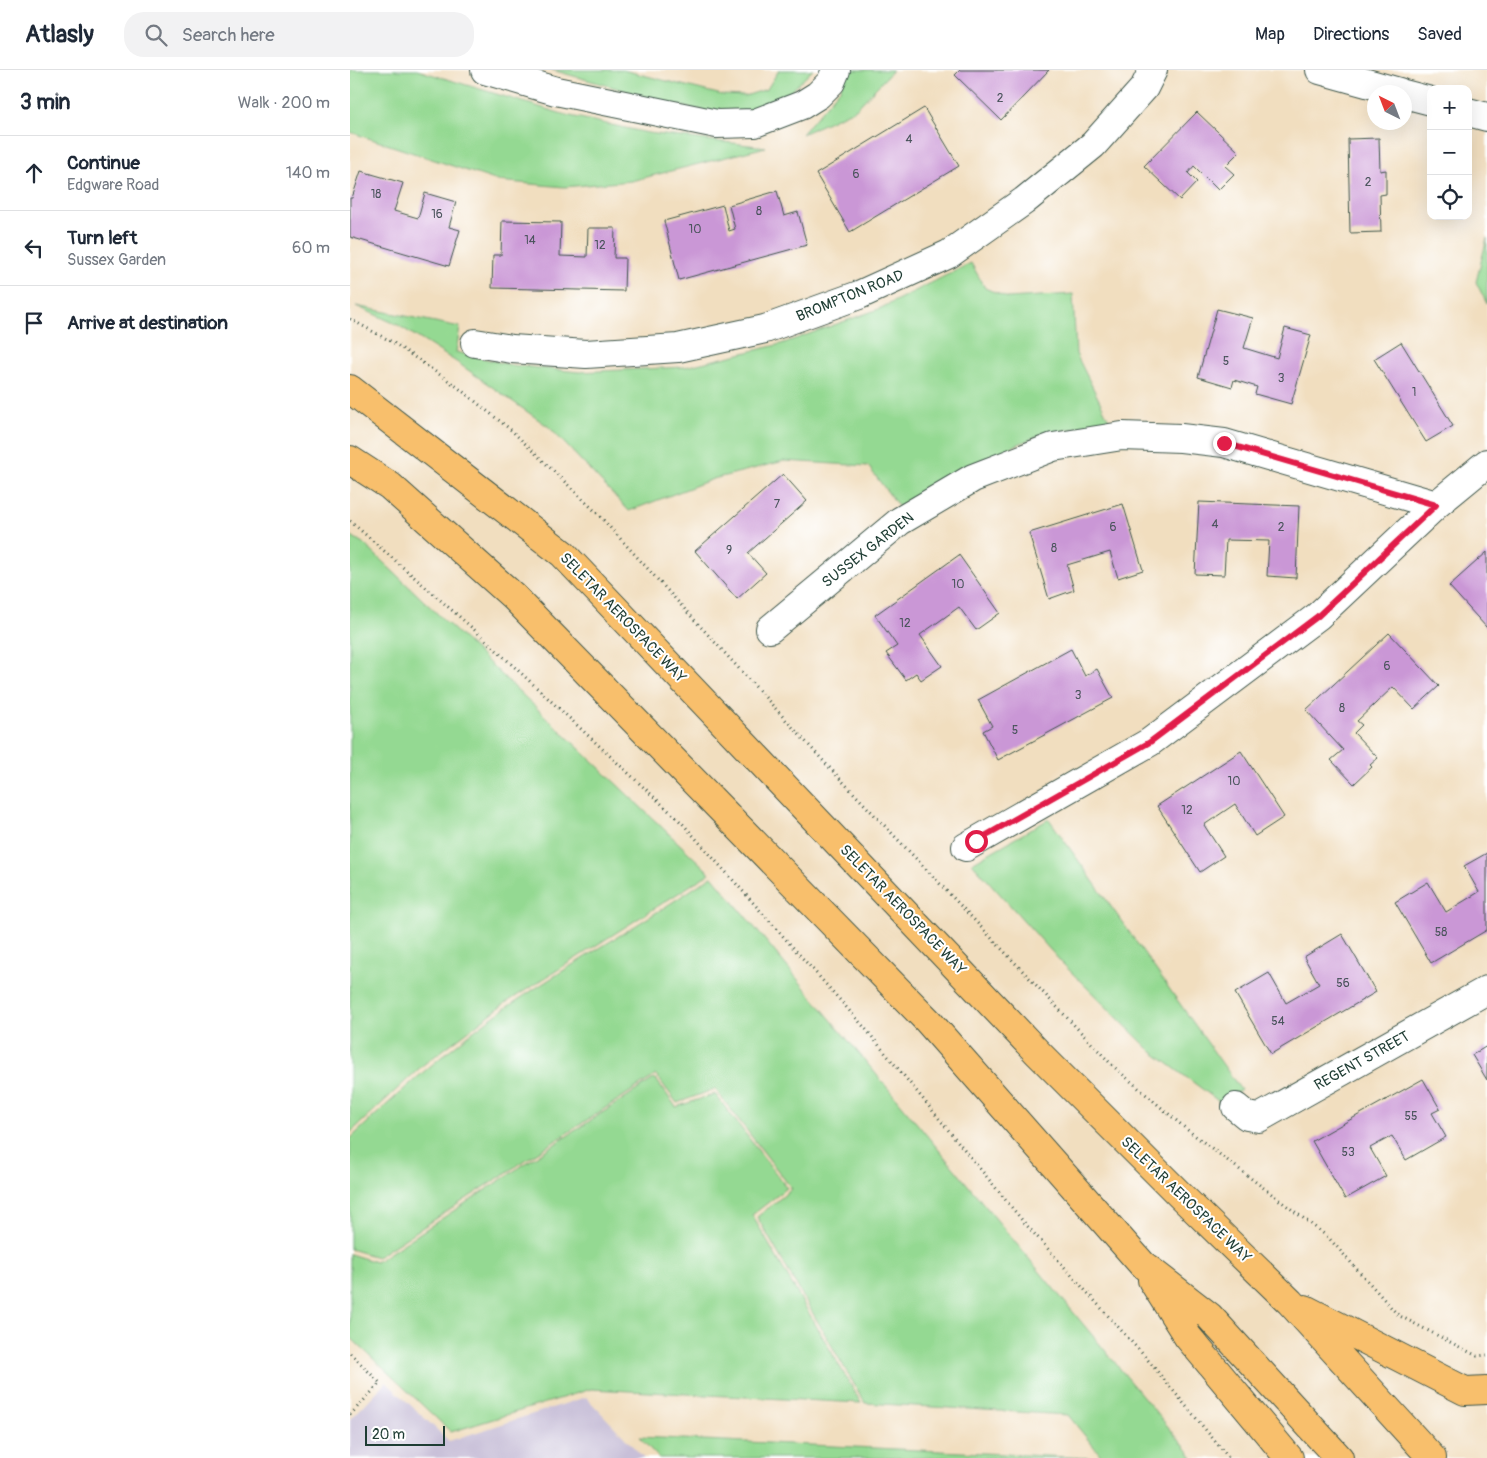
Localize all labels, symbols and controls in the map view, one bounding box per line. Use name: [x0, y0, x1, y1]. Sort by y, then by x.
search box: [124, 12, 474, 57]
text: Atlasly: [25, 20, 94, 49]
icon: search: [142, 21, 170, 49]
text: Search here: [182, 23, 275, 47]
text: Map: [1255, 23, 1285, 46]
text: Directions: [1313, 23, 1389, 46]
text: Saved: [1417, 23, 1462, 46]
north arrow: [1367, 85, 1412, 130]
map controls: [1427, 85, 1472, 220]
button: +: [1427, 85, 1472, 130]
text: 3 min: [20, 89, 70, 116]
house number: 2: [997, 91, 1004, 106]
text: Walk · 200 m: [238, 93, 330, 113]
button: −: [1427, 130, 1472, 175]
house number: 4: [906, 132, 913, 147]
text: Continue: [67, 151, 140, 175]
icon: ahead: [20, 159, 48, 187]
text: 140 m: [286, 163, 330, 183]
house number: 6: [853, 167, 860, 182]
text: Edgware Road: [67, 175, 159, 195]
house number: 2: [1365, 175, 1372, 190]
button: locate: [1427, 175, 1472, 220]
house number: 18: [371, 187, 381, 202]
house number: 8: [756, 204, 762, 219]
house number: 16: [431, 207, 443, 222]
house number: 10: [689, 222, 701, 237]
text: Turn left: [67, 226, 137, 250]
house number: 14: [524, 233, 536, 248]
icon: left: [20, 234, 48, 262]
text: 60 m: [292, 238, 330, 258]
house number: 12: [594, 238, 606, 253]
text: Sussex Garden: [67, 250, 166, 270]
street label: BROMPTON ROAD: [793, 266, 907, 326]
icon: arrive: [20, 309, 48, 337]
text: Arrive at destination: [67, 311, 228, 335]
house number: 5: [1223, 354, 1229, 369]
house number: 3: [1278, 371, 1285, 386]
house number: 1: [1412, 385, 1416, 400]
route end: [1213, 432, 1236, 455]
house number: 7: [774, 497, 781, 512]
street label: SUSSEX GARDEN: [818, 508, 918, 592]
house number: 4: [1212, 517, 1219, 532]
house number: 6: [1110, 520, 1117, 535]
house number: 2: [1278, 520, 1285, 535]
house number: 8: [1051, 541, 1057, 556]
house number: 9: [726, 543, 732, 558]
street label: SELETAR AEROSPACE WAY: [556, 549, 690, 687]
house number: 10: [952, 577, 964, 592]
house number: 12: [899, 616, 911, 631]
house number: 6: [1384, 659, 1391, 674]
house number: 3: [1075, 688, 1082, 703]
house number: 8: [1339, 701, 1345, 716]
house number: 5: [1012, 723, 1018, 738]
house number: 10: [1228, 774, 1240, 789]
house number: 12: [1181, 803, 1193, 818]
route start: [965, 830, 988, 853]
street label: SELETAR AEROSPACE WAY: [836, 841, 970, 979]
house number: 58: [1435, 925, 1447, 940]
house number: 56: [1336, 976, 1350, 991]
house number: 54: [1271, 1014, 1285, 1029]
street label: REGENT STREET: [1311, 1027, 1413, 1095]
house number: 55: [1404, 1109, 1418, 1124]
street label: SELETAR AEROSPACE WAY: [1117, 1133, 1255, 1267]
house number: 53: [1341, 1145, 1355, 1160]
scale bar: [365, 1423, 445, 1446]
text: 20 m: [372, 1426, 405, 1443]

